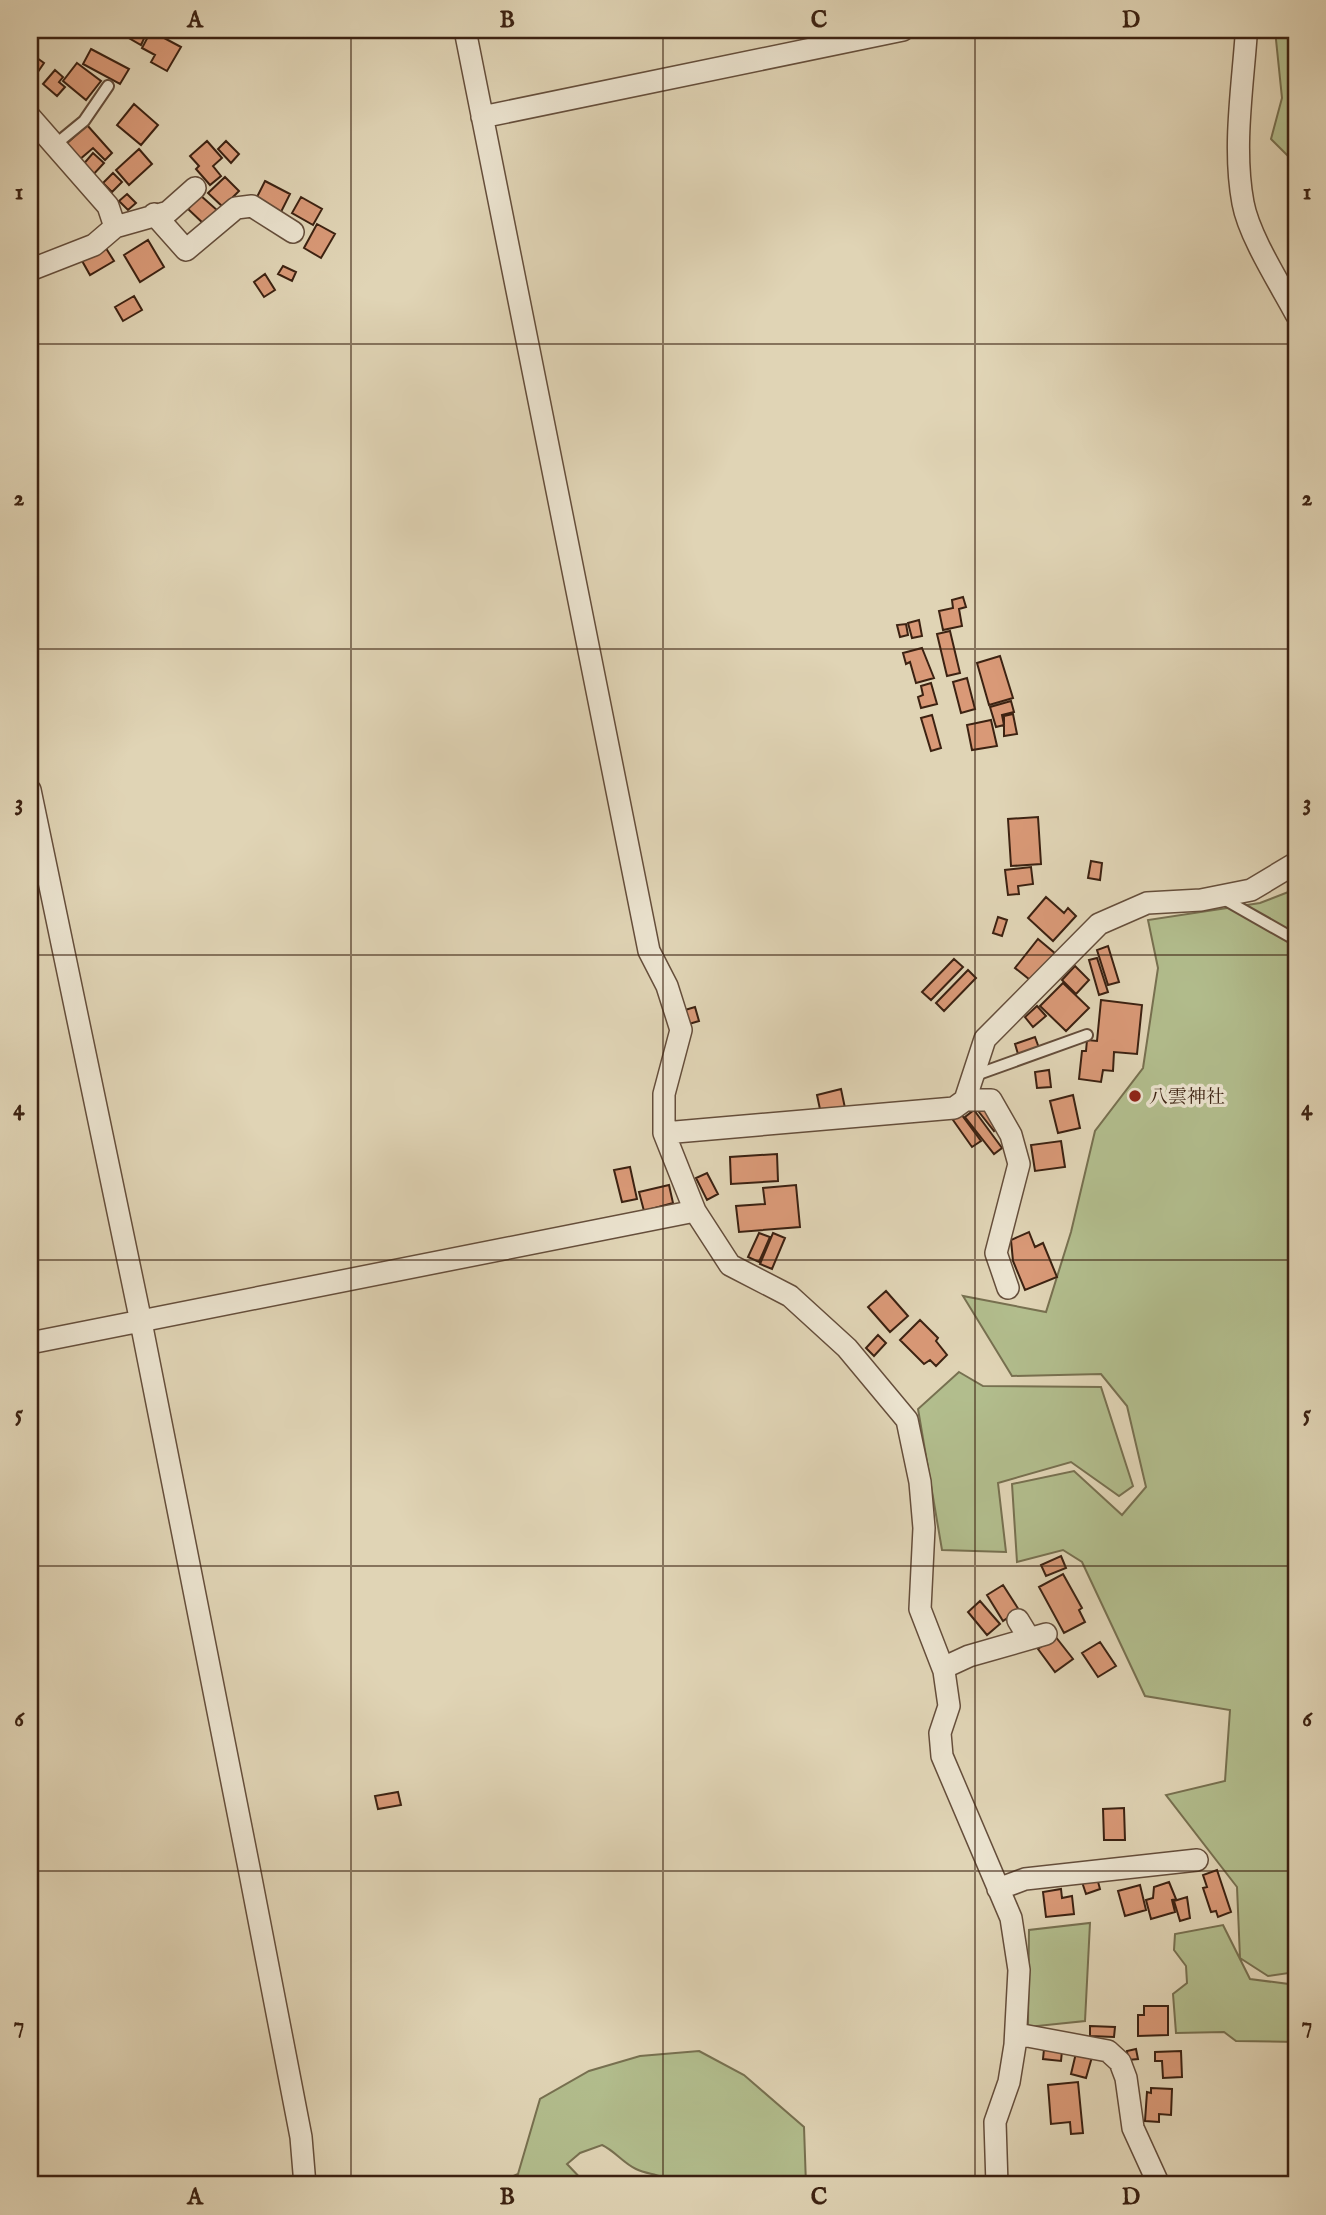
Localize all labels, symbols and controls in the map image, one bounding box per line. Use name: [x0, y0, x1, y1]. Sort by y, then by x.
text: A: [186, 6, 204, 35]
text: B: [499, 6, 515, 35]
text: C: [811, 6, 828, 35]
text: D: [1122, 6, 1140, 35]
text: 1: [15, 178, 23, 207]
text: 1: [1303, 178, 1311, 207]
text: 2: [14, 484, 25, 513]
text: 2: [1302, 484, 1313, 513]
text: 3: [15, 789, 23, 818]
text: 3: [1303, 789, 1311, 818]
place label: 八雲神社: [1149, 1086, 1225, 1110]
marker: 八雲神社: [1127, 1088, 1143, 1104]
text: 4: [13, 1094, 25, 1123]
text: 4: [1301, 1094, 1313, 1123]
text: 5: [15, 1400, 24, 1429]
text: 5: [1303, 1400, 1312, 1429]
text: 6: [14, 1705, 25, 1734]
text: 6: [1302, 1705, 1313, 1734]
text: 7: [14, 2011, 24, 2040]
text: 7: [1302, 2011, 1312, 2040]
text: A: [186, 2183, 204, 2212]
text: B: [499, 2183, 515, 2212]
text: C: [811, 2183, 828, 2212]
text: D: [1122, 2183, 1140, 2212]

